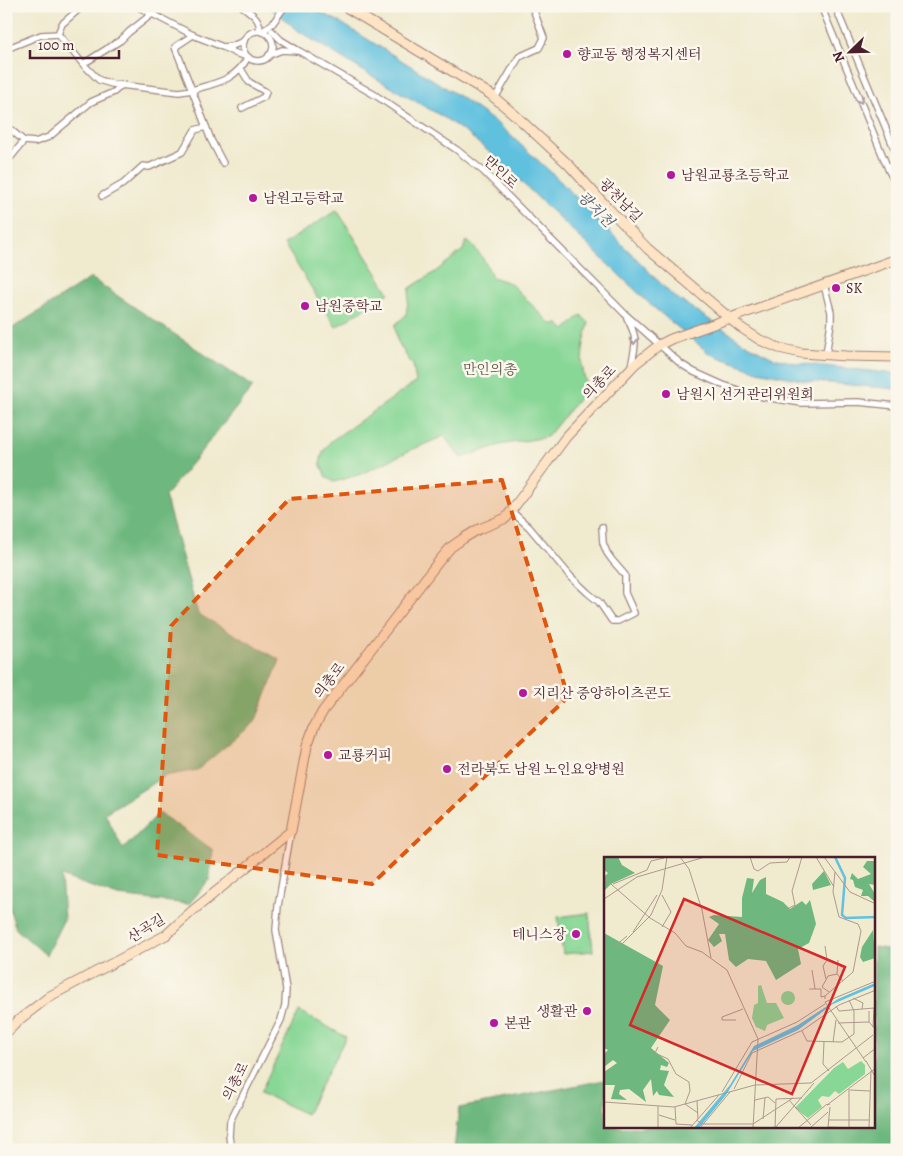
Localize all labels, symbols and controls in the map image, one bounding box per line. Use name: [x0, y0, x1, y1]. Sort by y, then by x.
scale bar: [30, 28, 119, 60]
north arrow: [826, 28, 876, 78]
text: 100 m: [38, 35, 75, 55]
place label: 향교동 행정복지센터: [577, 45, 702, 64]
marker: 향교동 행정복지센터: [561, 48, 573, 60]
text: N: [828, 48, 849, 65]
one-way arrow: [854, 95, 864, 104]
street label: 만인로: [479, 152, 522, 193]
place label: 남원교룡초등학교: [681, 166, 790, 185]
marker: 남원교룡초등학교: [665, 169, 677, 181]
street label: 광천남길: [595, 174, 646, 226]
water label: 광치천: [574, 187, 620, 233]
place label: 남원고등학교: [263, 189, 345, 208]
marker: 남원고등학교: [247, 192, 259, 204]
place label: SK: [846, 279, 862, 298]
marker: SK: [830, 282, 842, 294]
place label: 남원중학교: [315, 297, 383, 316]
marker: 남원중학교: [299, 300, 311, 312]
one-way arrow: [629, 337, 640, 345]
park label: 만인의총: [463, 360, 518, 379]
street label: 의총로: [578, 361, 621, 404]
place label: 남원시 선거관리위원회: [676, 385, 814, 404]
marker: 남원시 선거관리위원회: [660, 388, 672, 400]
street label: 의총로: [309, 658, 350, 702]
place label: 지리산 중앙하이츠콘도: [533, 684, 671, 703]
marker: 지리산 중앙하이츠콘도: [517, 687, 529, 699]
place label: 교룡커피: [338, 746, 392, 765]
marker: 교룡커피: [322, 749, 334, 761]
place label: 전라북도 남원 노인요양병원: [457, 760, 625, 779]
marker: 전라북도 남원 노인요양병원: [441, 763, 453, 775]
inset map: [604, 857, 876, 1128]
street label: 산곡길: [124, 910, 169, 947]
place label: 테니스장: [512, 925, 566, 944]
marker: 테니스장: [570, 928, 582, 940]
place label: 생활관: [536, 1002, 577, 1021]
marker: 생활관: [581, 1005, 593, 1017]
place label: 본관: [504, 1014, 532, 1033]
marker: 본관: [488, 1017, 500, 1029]
street label: 의총로: [218, 1058, 253, 1104]

